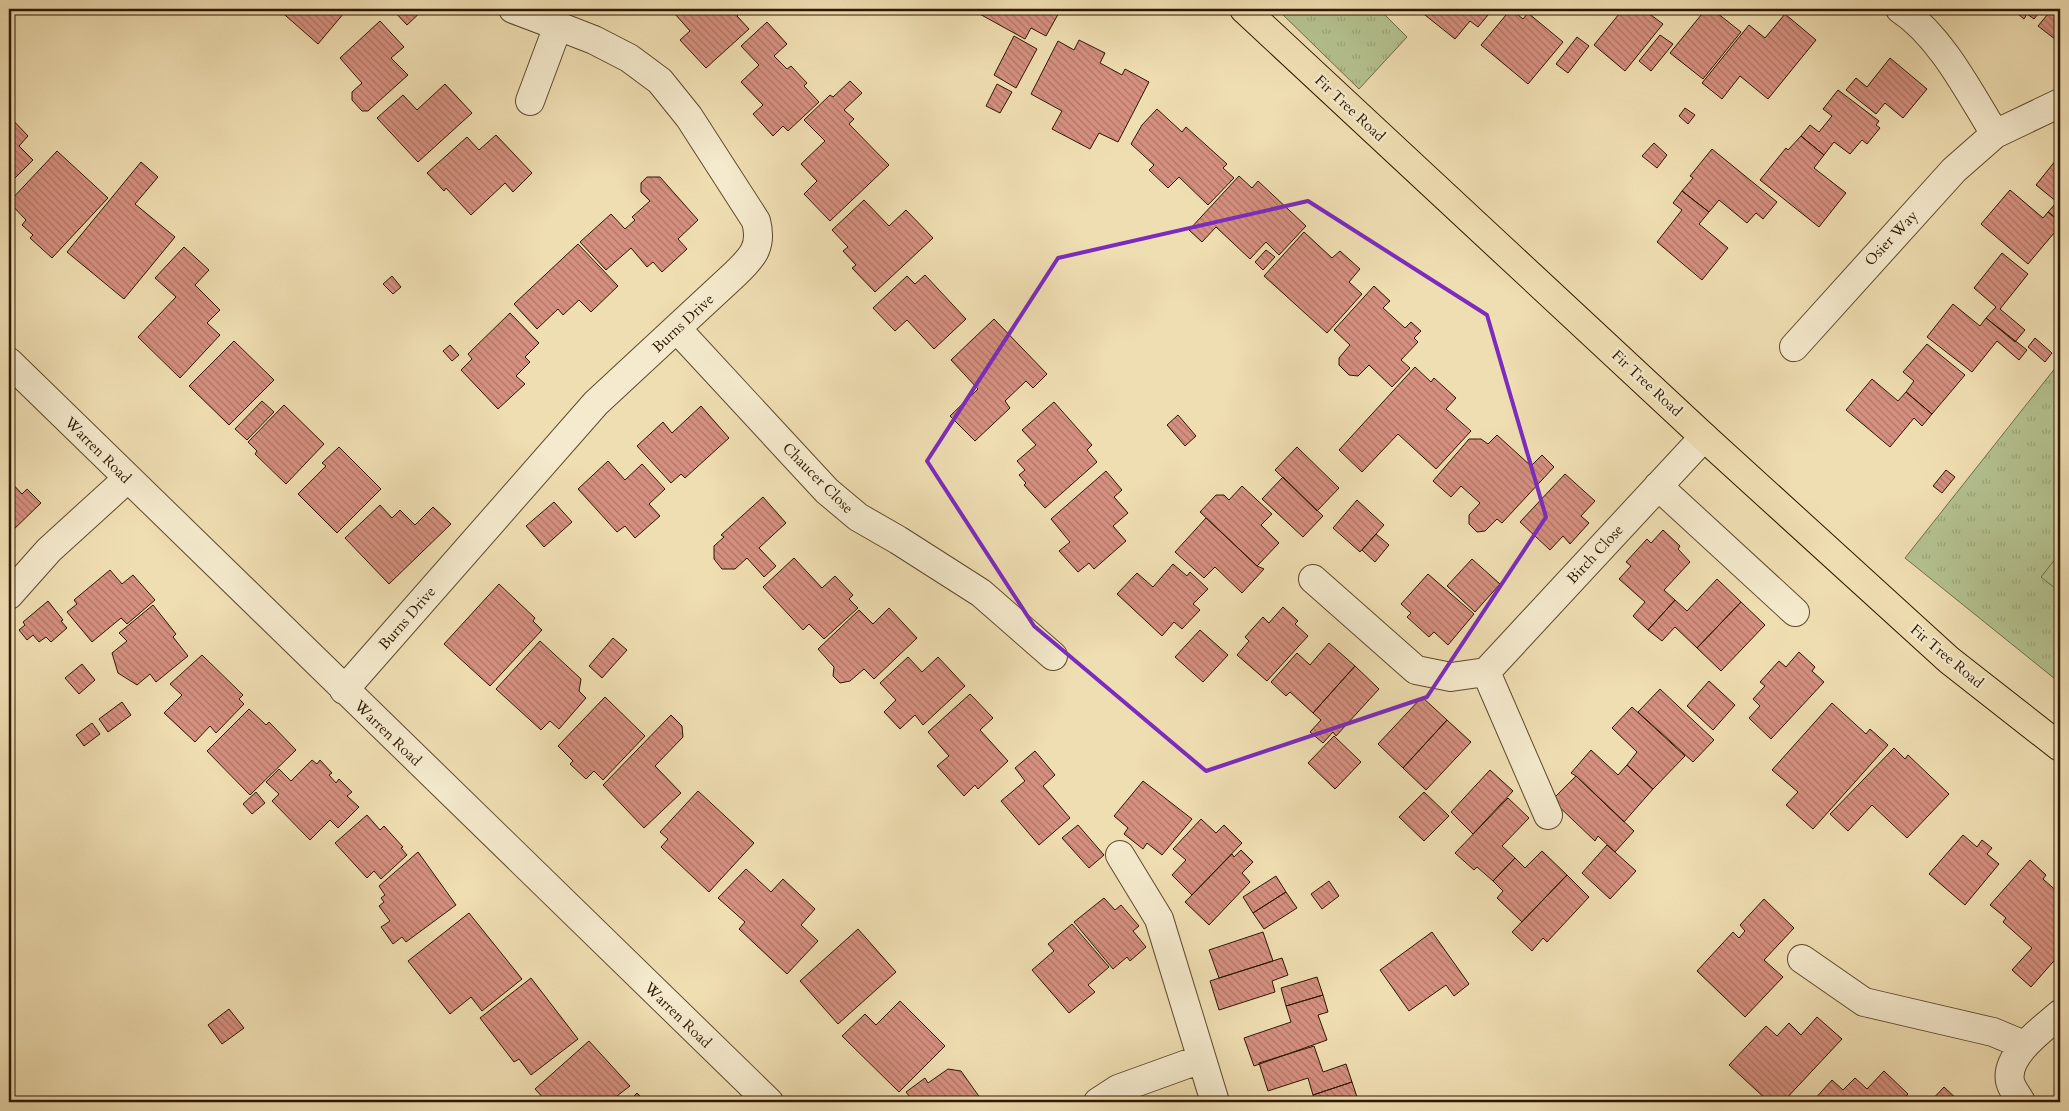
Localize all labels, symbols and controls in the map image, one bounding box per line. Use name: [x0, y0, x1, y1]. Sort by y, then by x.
street label: Fir Tree Road: [1311, 70, 1390, 146]
street label: Osier Way: [1860, 206, 1922, 270]
street label: Burns Drive: [648, 289, 718, 357]
street label: Fir Tree Road: [1608, 345, 1687, 421]
street label: Warren Road: [60, 412, 136, 488]
street label: Chaucer Close: [778, 438, 858, 518]
street label: Birch Close: [1562, 520, 1628, 588]
street label: Burns Drive: [374, 582, 440, 654]
street label: Fir Tree Road: [1906, 620, 1988, 692]
street label: Warren Road: [349, 695, 426, 770]
street label: Warren Road: [639, 977, 716, 1052]

